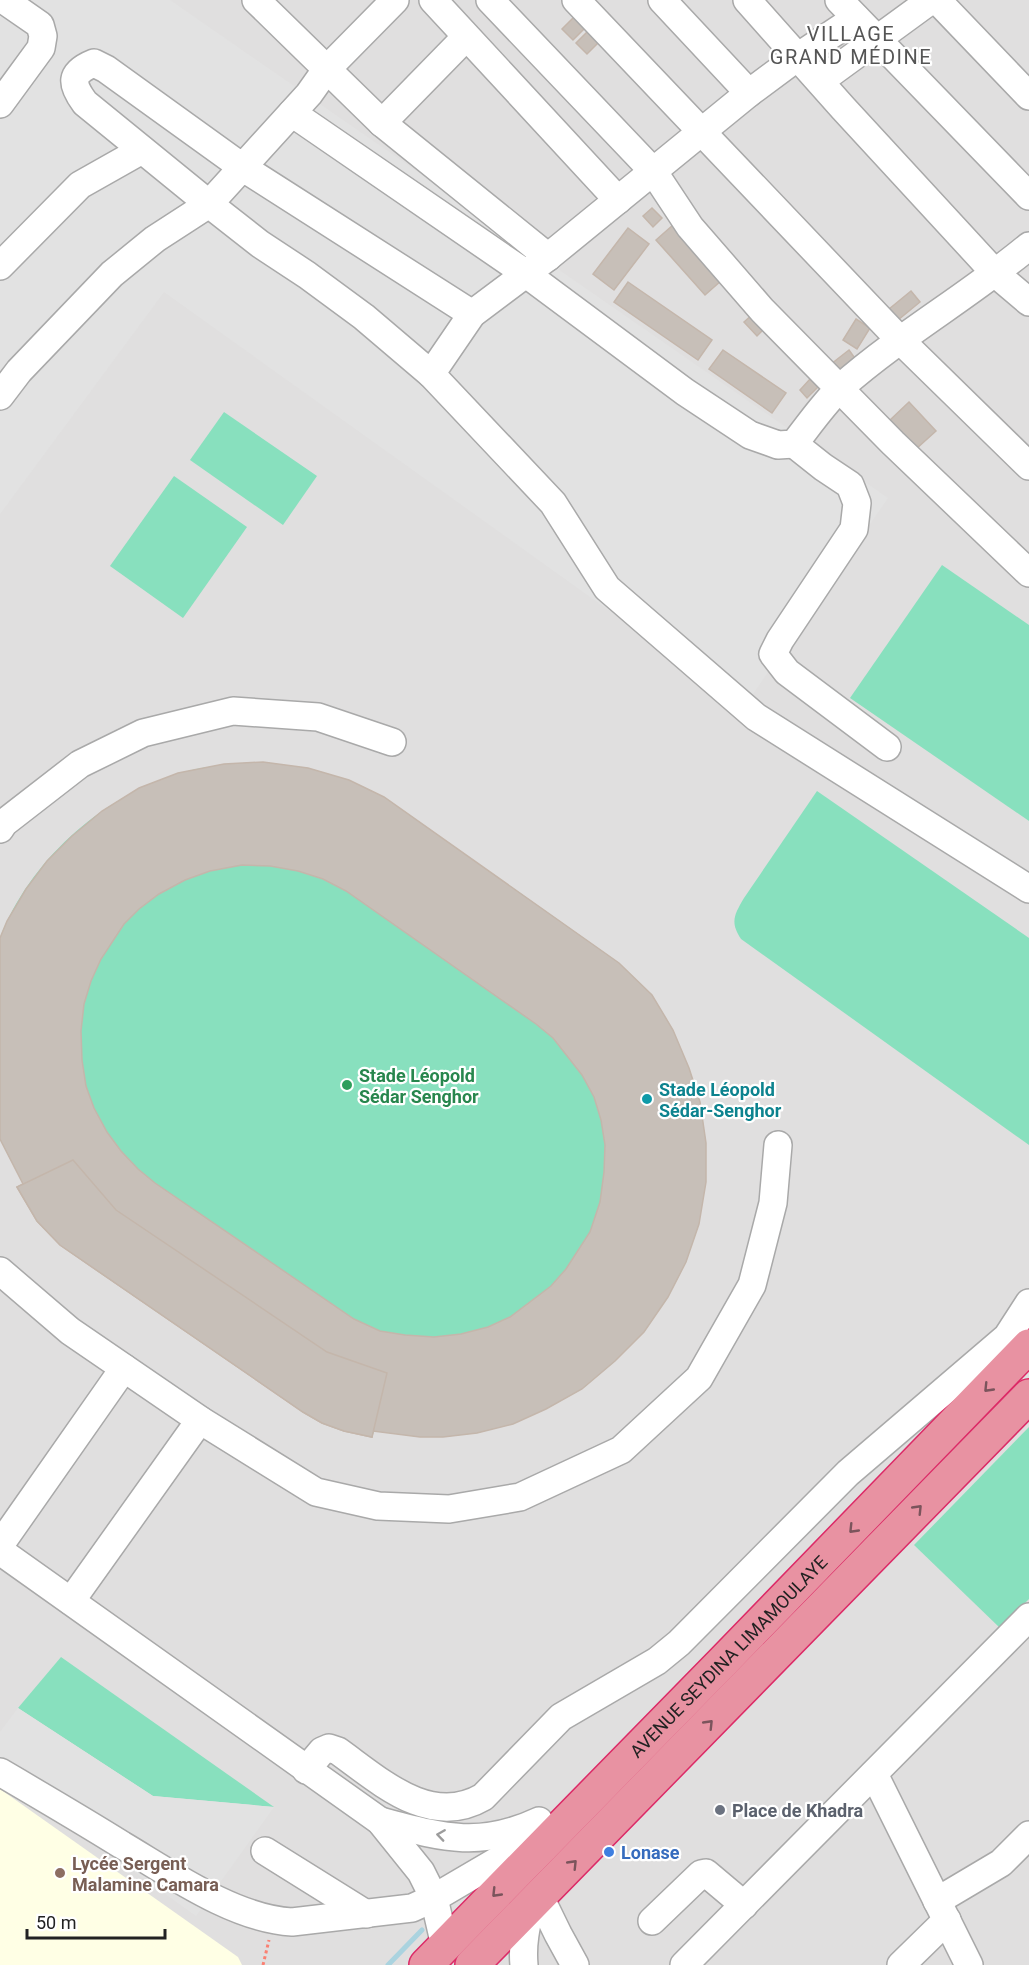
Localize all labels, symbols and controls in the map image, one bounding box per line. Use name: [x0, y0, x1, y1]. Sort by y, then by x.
district label: VILLAGE GRAND MÉDINE: [770, 22, 932, 69]
place label: Stade Léopold Sédar Senghor: [359, 1065, 479, 1107]
marker: Stade Léopold Sédar Senghor: [340, 1078, 354, 1092]
place label: Stade Léopold Sédar-Senghor: [659, 1079, 782, 1121]
marker: Stade Léopold Sédar-Senghor: [640, 1092, 654, 1106]
one-way arrow: [985, 1381, 996, 1392]
one-way arrow: [911, 1506, 922, 1516]
one-way arrow: [849, 1522, 860, 1532]
street label: AVENUE SEYDINA LIMAMOULAYE: [625, 1551, 831, 1761]
one-way arrow: [701, 1720, 712, 1731]
place label: Place de Khadra: [732, 1800, 863, 1821]
marker: Place de Khadra: [713, 1803, 727, 1817]
one-way arrow: [436, 1830, 446, 1842]
place label: Lonase: [621, 1842, 680, 1863]
marker: Lonase: [602, 1845, 616, 1859]
place label: Lycée Sergent Malamine Camara: [72, 1853, 219, 1895]
one-way arrow: [565, 1860, 576, 1871]
marker: Lycée Sergent Malamine Camara: [53, 1866, 67, 1880]
one-way arrow: [492, 1886, 503, 1896]
scale bar: [27, 1902, 165, 1940]
text: 50 m: [36, 1912, 76, 1933]

